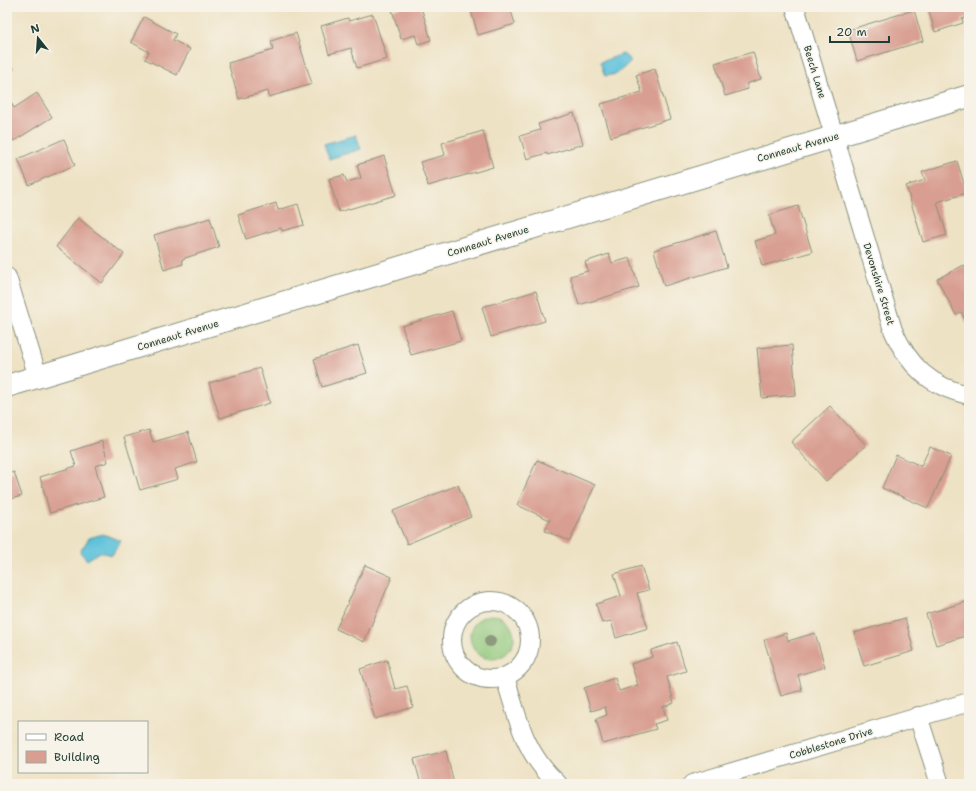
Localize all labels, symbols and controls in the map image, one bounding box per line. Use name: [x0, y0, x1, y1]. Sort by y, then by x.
north arrow: [18, 18, 58, 58]
scale bar: [830, 18, 889, 44]
text: N: [29, 20, 42, 37]
text: 20 m: [836, 24, 867, 40]
street label: Beech Lane: [801, 44, 829, 100]
street label: Conneaut Avenue: [756, 129, 841, 165]
street label: Conneaut Avenue: [446, 222, 531, 260]
street label: Devonshire Street: [860, 241, 898, 327]
street label: Conneaut Avenue: [136, 316, 221, 354]
legend: [18, 721, 148, 773]
street label: Cobblestone Drive: [788, 724, 875, 762]
text: Road: [54, 729, 85, 745]
text: Building: [54, 749, 100, 765]

